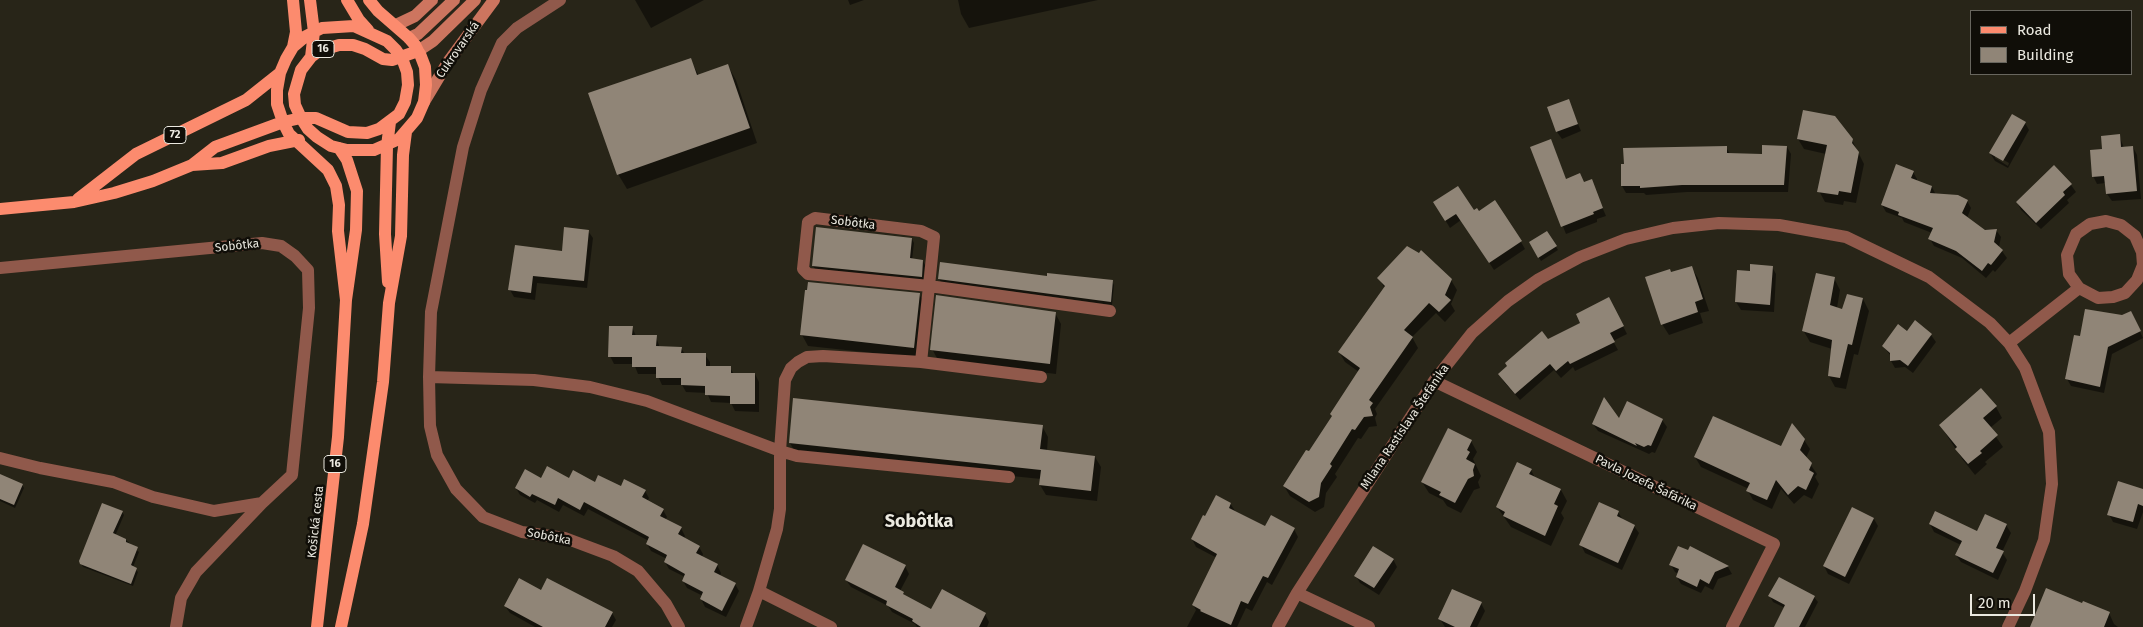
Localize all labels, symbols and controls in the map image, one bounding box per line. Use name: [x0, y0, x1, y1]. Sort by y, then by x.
legend: [1970, 10, 2133, 75]
street label: Cukrovarská: [433, 19, 483, 81]
text: Road: [2017, 21, 2052, 39]
road number: 16: [312, 41, 334, 58]
text: Building: [2017, 46, 2073, 64]
road number: 72: [164, 126, 186, 144]
street label: Sobôtka: [830, 213, 876, 233]
street label: Sobôtka: [214, 237, 260, 255]
street label: Milana Rastislava Štefánika: [1358, 362, 1452, 492]
street label: Pavla Jozefa Šafárika: [1593, 452, 1699, 514]
road number: 16: [324, 456, 346, 472]
street label: Košická cesta: [305, 485, 327, 559]
district label: Sobôtka: [885, 511, 953, 533]
street label: Sobôtka: [526, 526, 572, 548]
scale bar: [1973, 584, 2038, 616]
text: 20 m: [1978, 594, 2011, 612]

